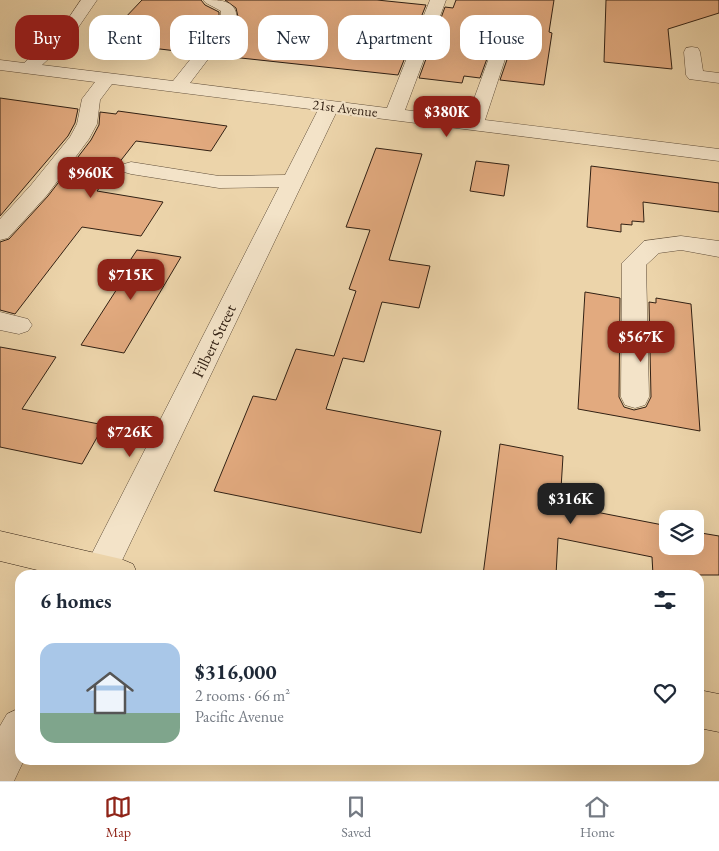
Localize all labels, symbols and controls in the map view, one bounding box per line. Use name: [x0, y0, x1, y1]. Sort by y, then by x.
chip: Buy: [15, 15, 79, 60]
chip: Rent: [89, 15, 160, 60]
chip: Filters: [170, 15, 248, 60]
chip: New: [258, 15, 328, 60]
chip: Apartment: [338, 15, 450, 60]
chip: House: [460, 15, 542, 60]
street label: 21st Avenue: [311, 95, 379, 121]
pin: $380K: [412, 96, 482, 138]
text: $380K: [425, 101, 469, 122]
pin: $960K: [56, 156, 126, 199]
text: $960K: [69, 162, 113, 183]
pin: $715K: [96, 258, 166, 301]
text: $715K: [109, 264, 153, 285]
street label: Filbert Street: [187, 301, 241, 381]
pin: $567K: [606, 320, 676, 363]
text: $567K: [619, 326, 663, 347]
pin: $726K: [95, 416, 165, 458]
text: $726K: [108, 421, 152, 442]
pin: $316K: [536, 482, 606, 525]
text: $316K: [549, 488, 593, 509]
map controls: [659, 510, 704, 555]
button: layers: [659, 510, 704, 555]
icon: filters: [651, 586, 679, 614]
text: 6 homes: [40, 587, 112, 614]
text: $316,000: [195, 658, 277, 685]
icon: home: [80, 663, 140, 723]
icon: heart: [651, 679, 679, 707]
text: 2 rooms · 66 m²: [195, 685, 290, 706]
text: Pacific Avenue: [195, 706, 284, 727]
tab: Map: [104, 793, 132, 841]
tab: Saved: [341, 793, 371, 841]
tab: Home: [580, 793, 615, 841]

